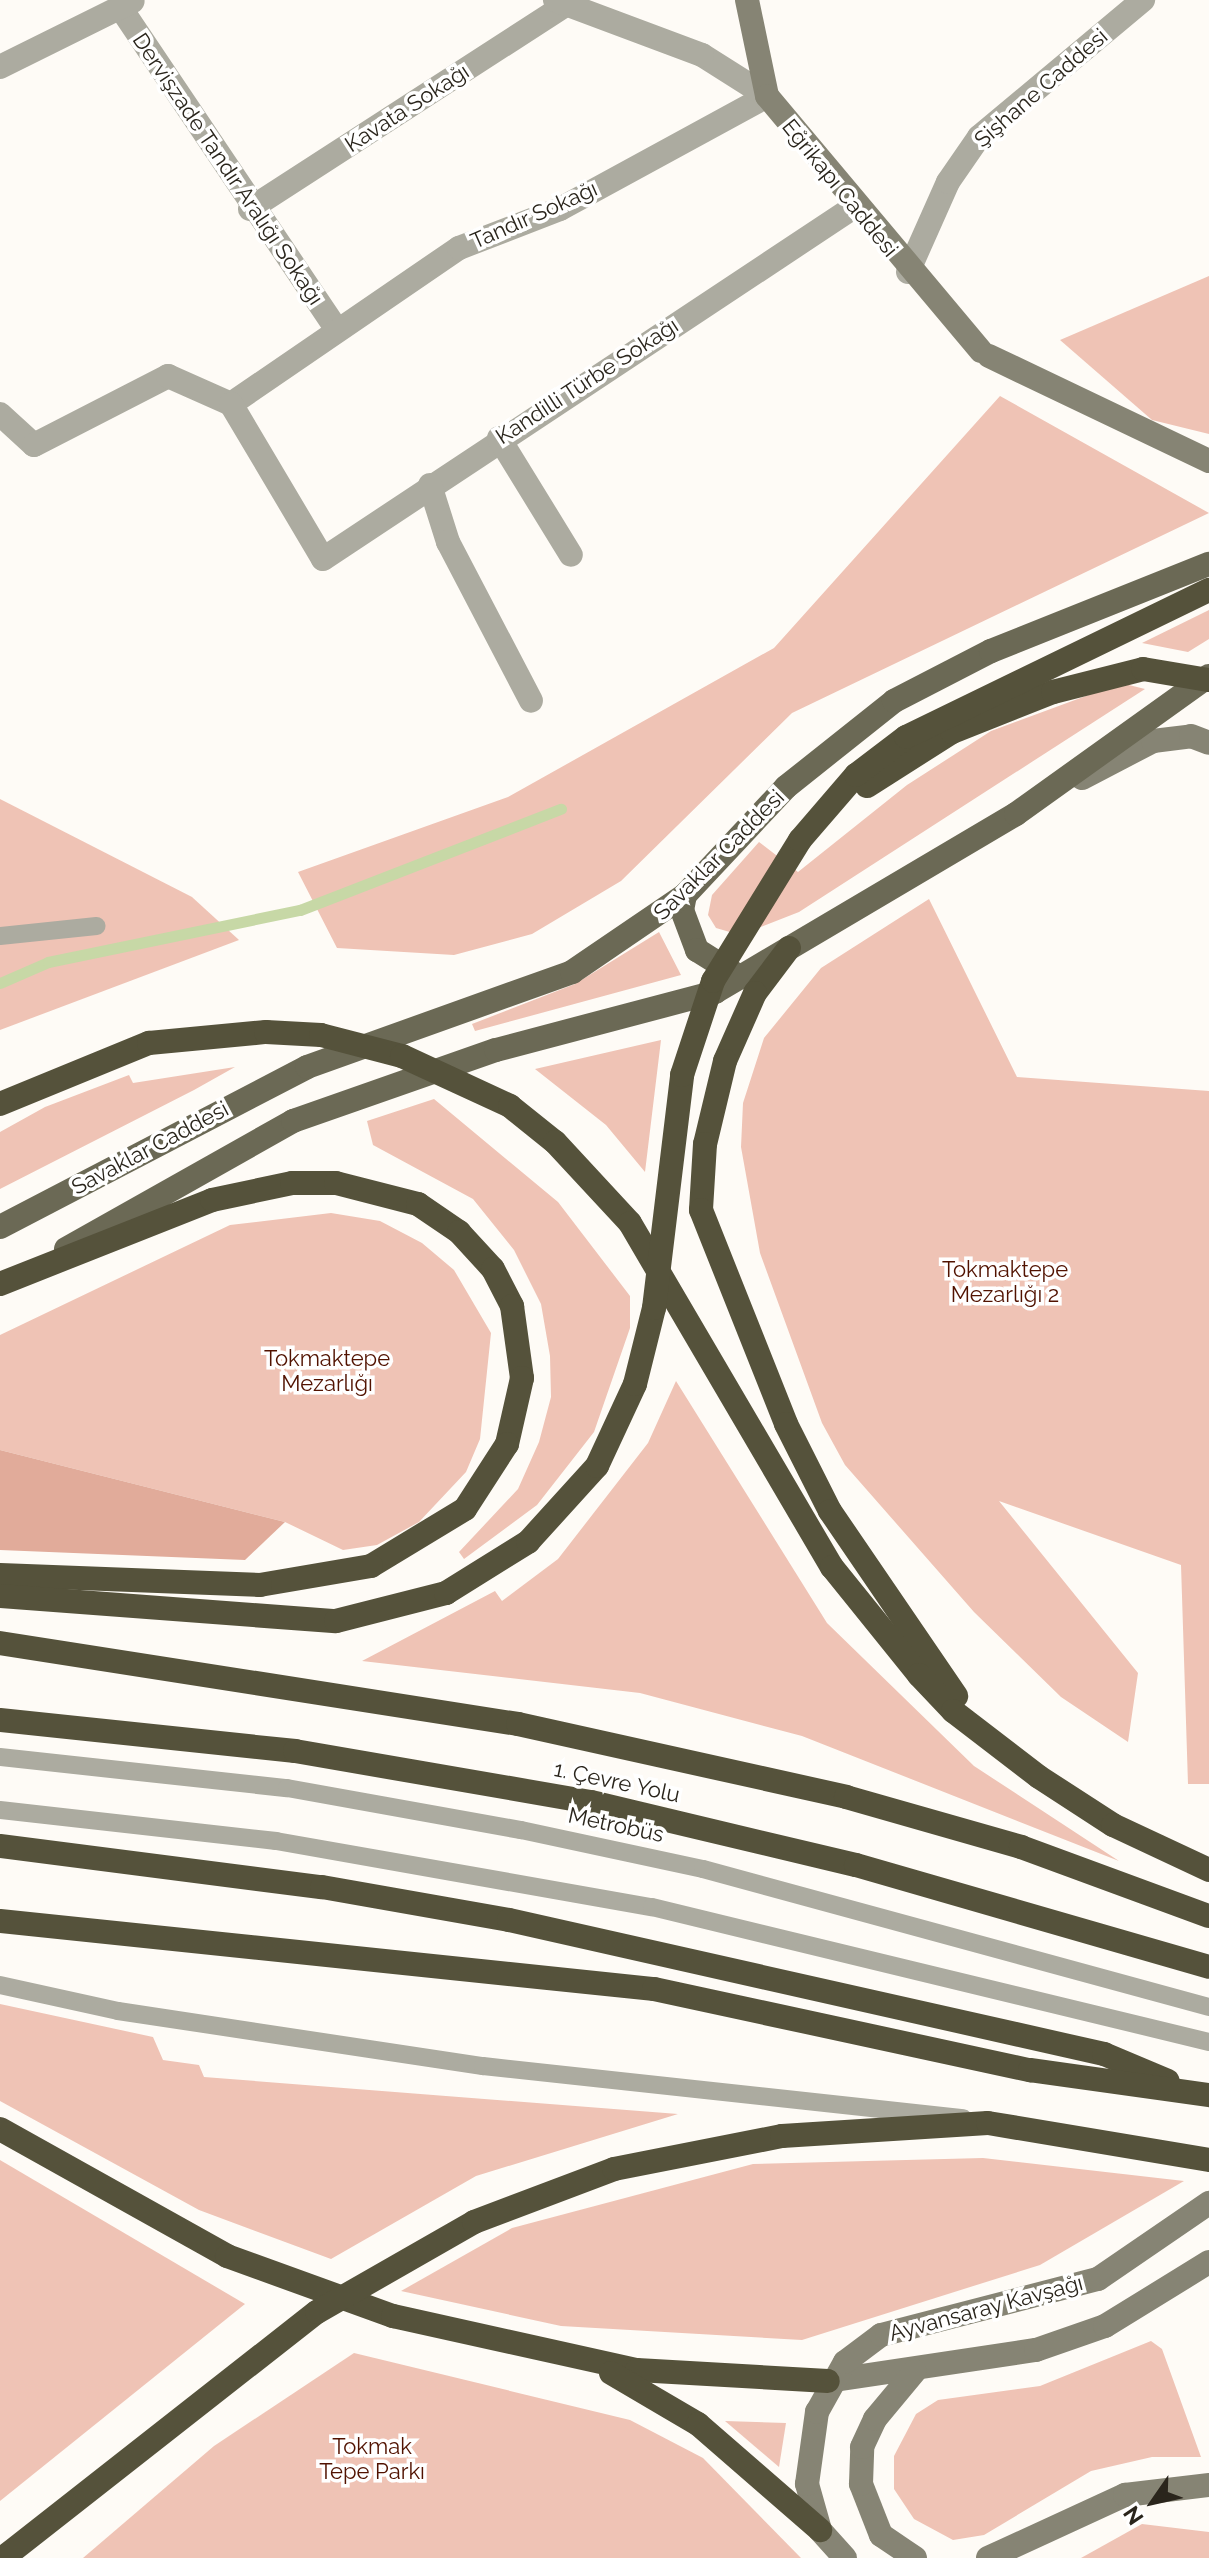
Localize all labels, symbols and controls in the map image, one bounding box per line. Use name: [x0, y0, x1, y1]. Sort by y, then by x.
street label: Şişhane Caddesi: [969, 23, 1113, 153]
street label: Dervişzade Tandır Aralığı Sokağı: [126, 27, 330, 311]
street label: Kavata Sokağı: [340, 58, 474, 158]
street label: Eğrikapı Caddesi: [776, 114, 904, 262]
street label: Tandır Sokağı: [466, 175, 602, 255]
street label: Kandilli Türbe Sokağı: [491, 312, 683, 450]
street label: Savaklar Caddesi: [648, 784, 790, 926]
street label: Savaklar Caddesi: [67, 1095, 233, 1201]
park label: Tokmaktepe Mezarlığı 2: [942, 1256, 1068, 1308]
park label: Tokmaktepe Mezarlığı: [264, 1345, 390, 1396]
street label: 1. Çevre Yolu: [551, 1756, 683, 1808]
street label: Metrobüs: [566, 1802, 666, 1848]
street label: Ayvansaray Kavşağı: [886, 2269, 1086, 2347]
park label: Tokmak Tepe Parkı: [319, 2433, 425, 2484]
north arrow: [1113, 2462, 1193, 2542]
text: N: [1118, 2501, 1149, 2530]

